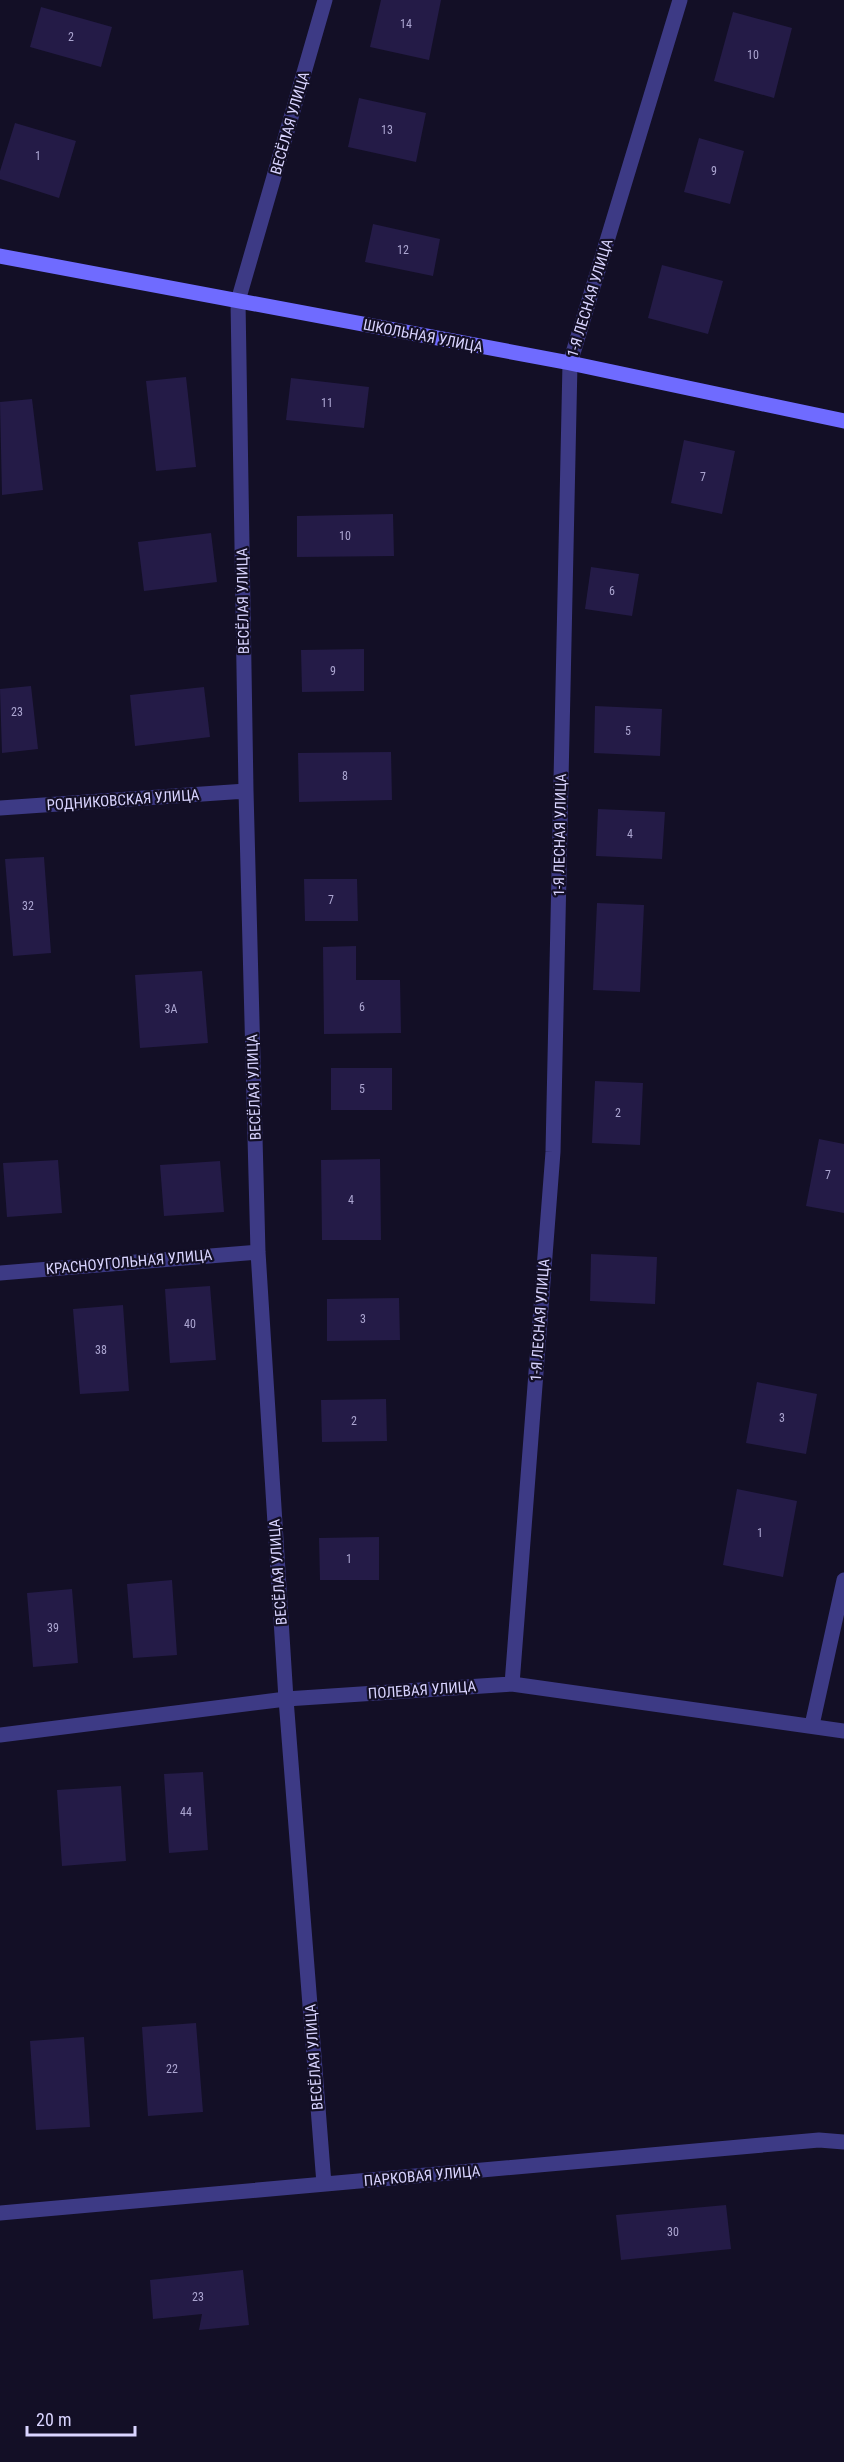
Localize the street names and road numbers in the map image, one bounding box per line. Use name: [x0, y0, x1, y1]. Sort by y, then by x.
street label: ВЕСЁЛАЯ УЛИЦА: [267, 69, 313, 177]
street label: 1-Я ЛЕСНАЯ УЛИЦА: [563, 236, 617, 359]
street label: ШКОЛЬНАЯ УЛИЦА: [362, 316, 485, 356]
street label: ВЕСЁЛАЯ УЛИЦА: [233, 547, 253, 654]
street label: 1-Я ЛЕСНАЯ УЛИЦА: [550, 773, 570, 897]
street label: РОДНИКОВСКАЯ УЛИЦА: [46, 786, 200, 814]
street label: ВЕСЁЛАЯ УЛИЦА: [243, 1033, 265, 1140]
street label: КРАСНОУГОЛЬНАЯ УЛИЦА: [45, 1246, 213, 1278]
street label: 1-Я ЛЕСНАЯ УЛИЦА: [527, 1258, 553, 1382]
street label: ВЕСЁЛАЯ УЛИЦА: [265, 1518, 291, 1626]
street label: ПОЛЕВАЯ УЛИЦА: [367, 1677, 477, 1703]
street label: ВЕСЁЛАЯ УЛИЦА: [301, 2003, 327, 2111]
street label: ПАРКОВАЯ УЛИЦА: [363, 2162, 481, 2190]

